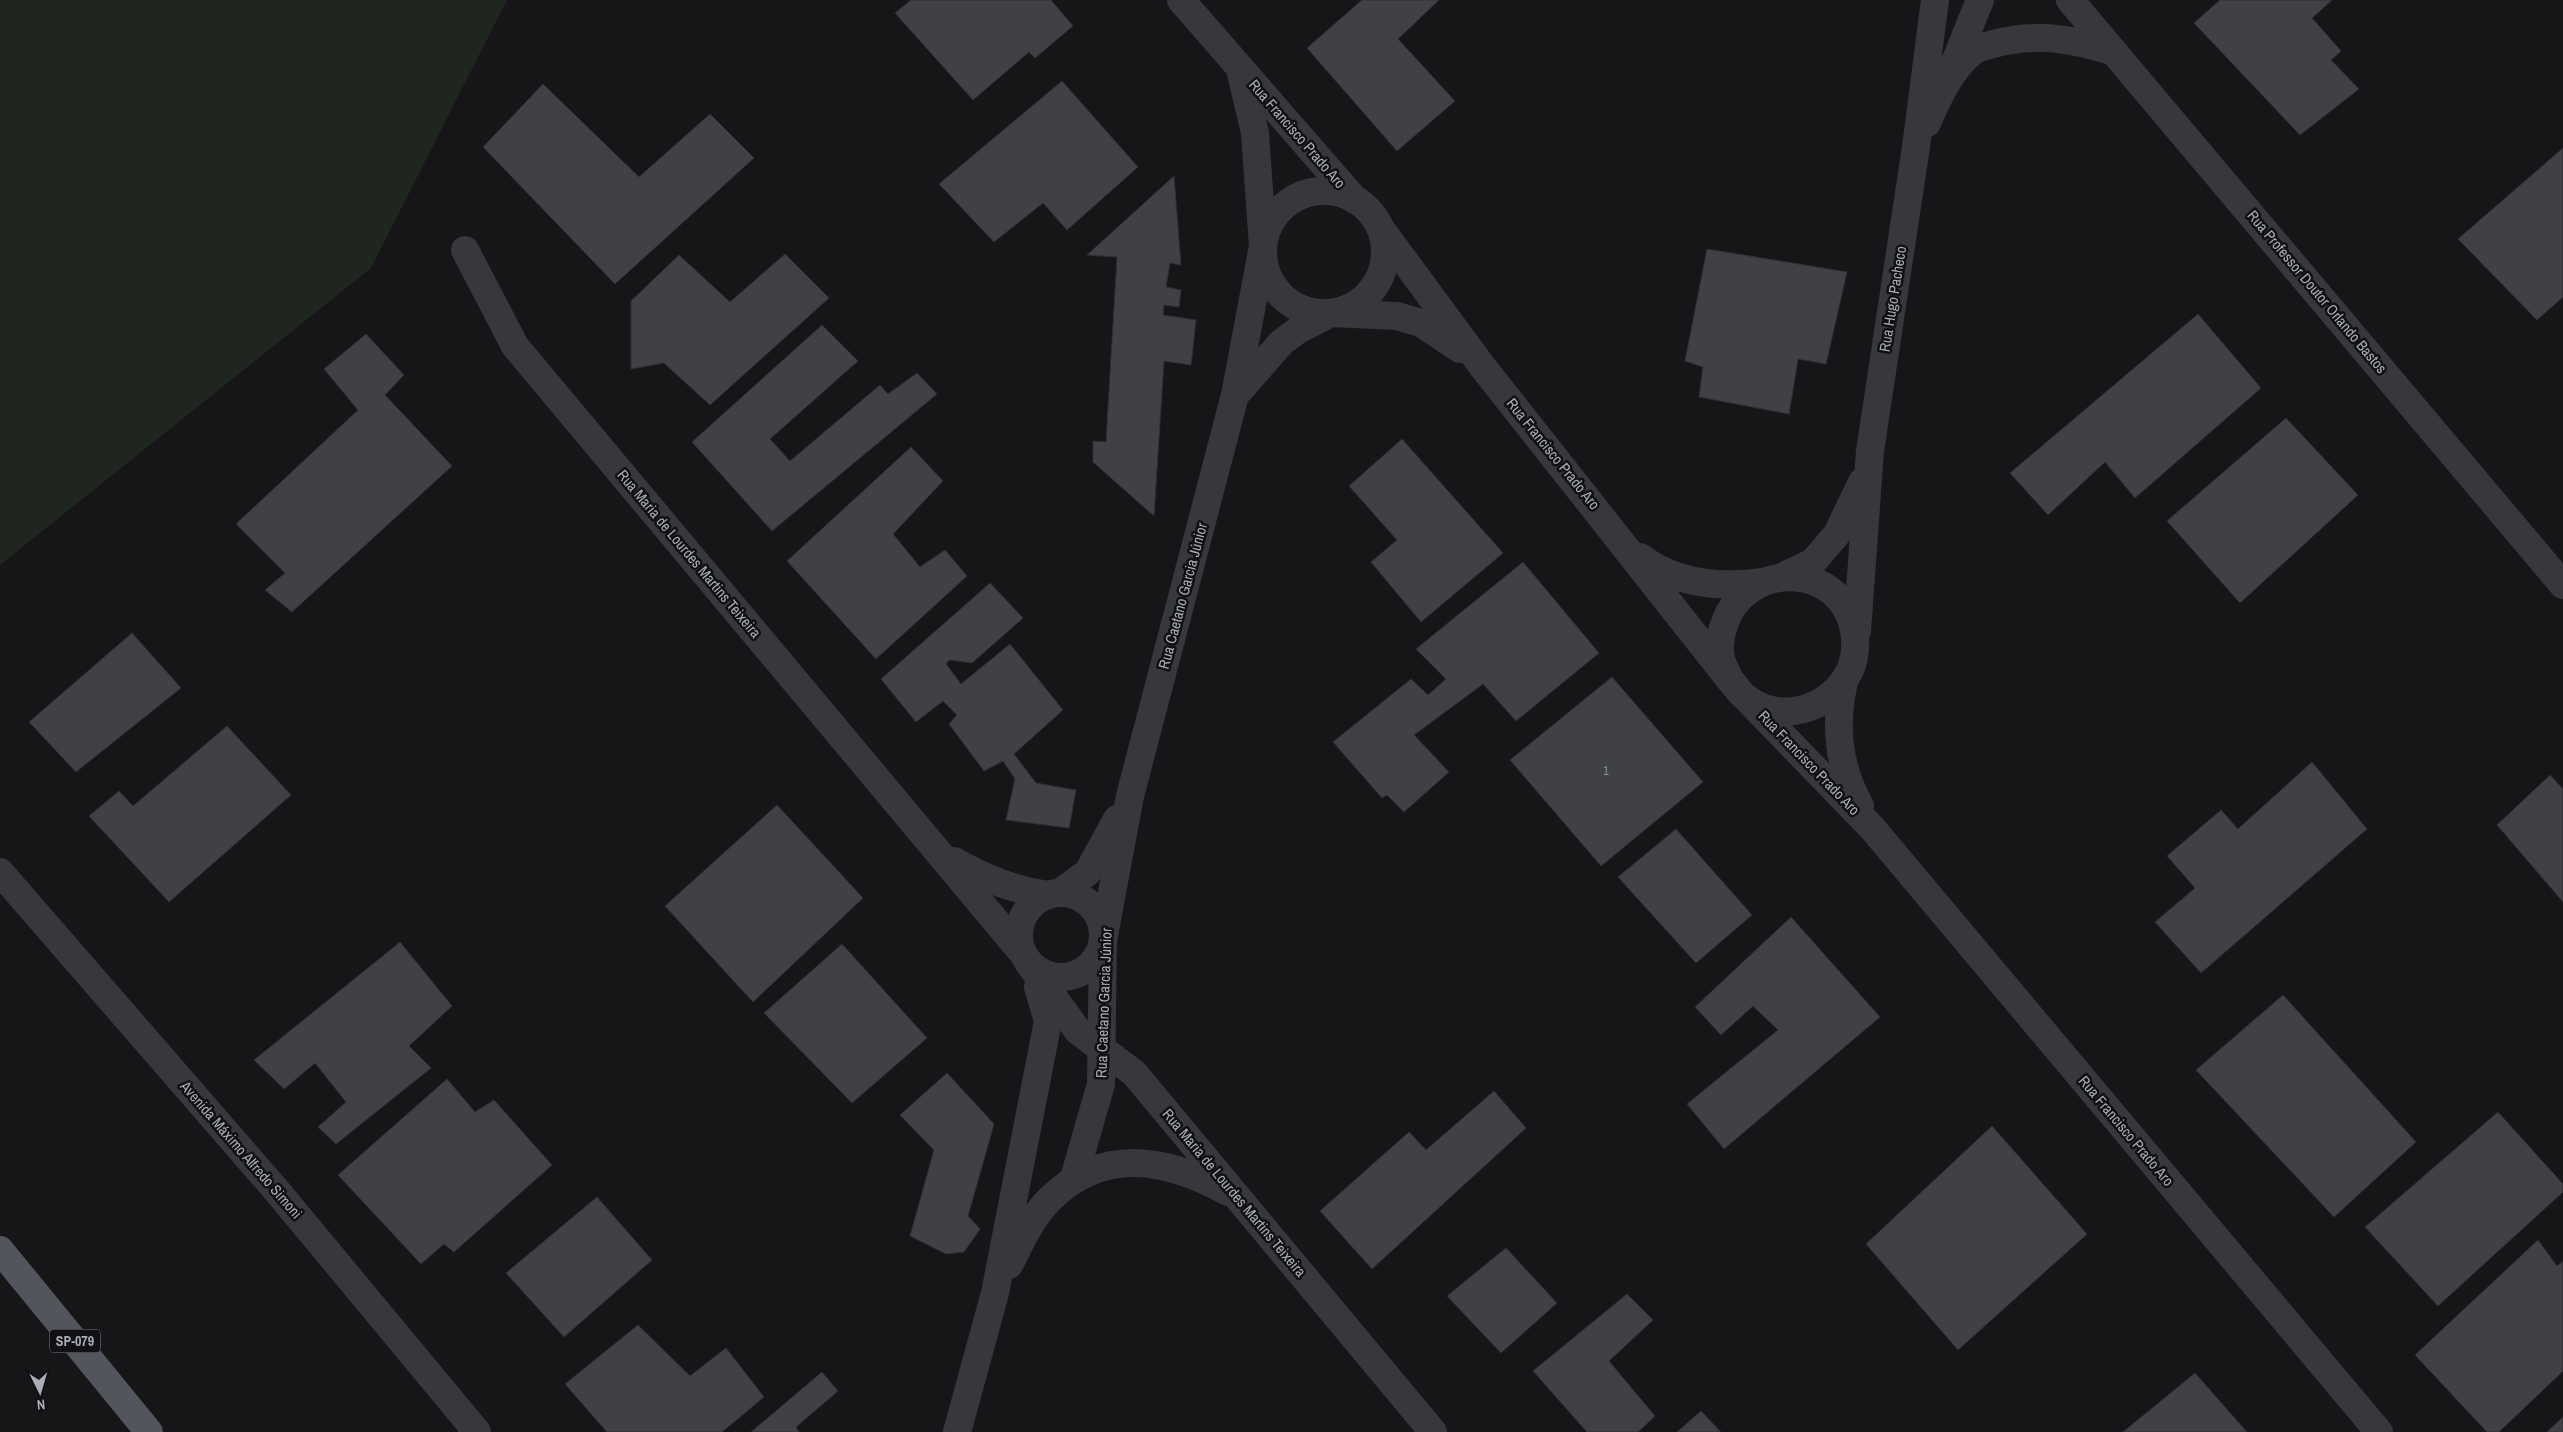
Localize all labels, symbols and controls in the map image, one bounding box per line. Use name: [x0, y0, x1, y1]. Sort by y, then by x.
street label: Rua Francisco Prado Aro: [1244, 75, 1351, 193]
street label: Rua Professor Doutor Orlando Bastos: [2243, 206, 2392, 378]
street label: Rua Hugo Pacheco: [1874, 244, 1911, 353]
street label: Rua Francisco Prado Aro: [1502, 393, 1605, 514]
street label: Rua Maria de Lourdes Martins Teixeira: [613, 465, 766, 642]
street label: Rua Caetano Garcia Júnior: [1153, 521, 1212, 671]
street label: Rua Francisco Prado Aro: [1754, 706, 1865, 820]
house number: 1: [1603, 763, 1609, 779]
street label: Rua Caetano Garcia Júnior: [1090, 927, 1117, 1079]
street label: Rua Francisco Prado Aro: [2074, 1071, 2179, 1190]
street label: Avenida Máximo Alfredo Simoni: [175, 1076, 307, 1223]
street label: Rua Maria de Lourdes Martins Teixeira: [1158, 1104, 1311, 1281]
road number: SP-079: [50, 1330, 100, 1352]
north arrow: [15, 1367, 65, 1417]
text: N: [36, 1396, 46, 1414]

